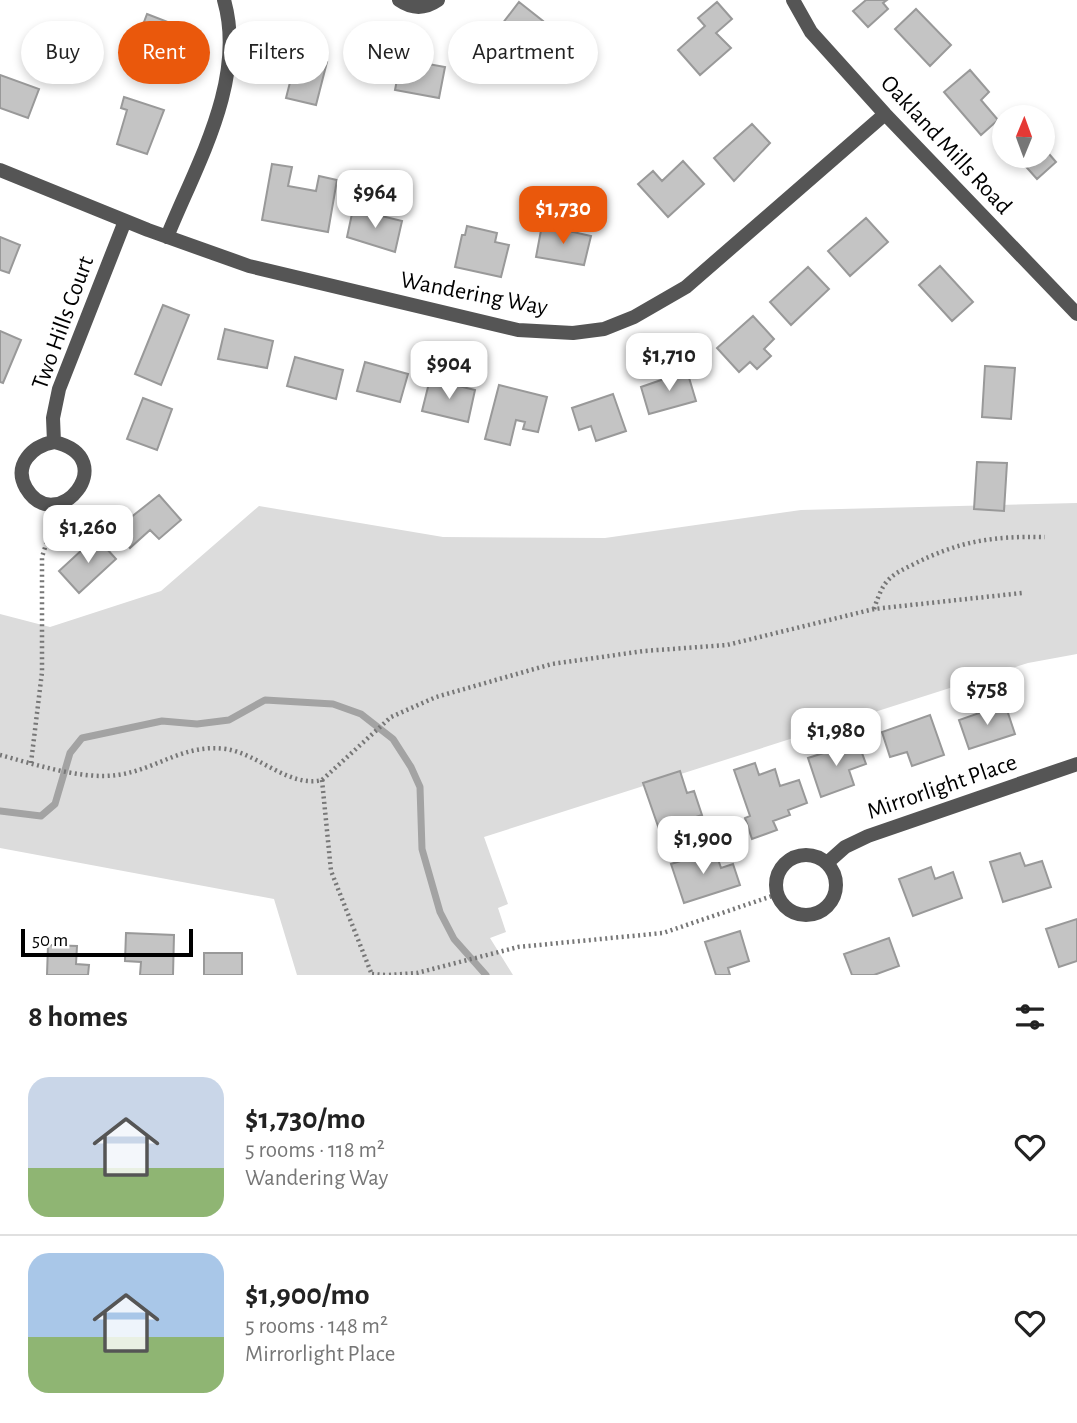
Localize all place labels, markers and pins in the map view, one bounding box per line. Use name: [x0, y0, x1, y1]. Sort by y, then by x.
pin: $964: [334, 170, 416, 230]
pin: $1,730: [506, 187, 620, 246]
pin: $1,710: [612, 334, 726, 393]
pin: $904: [408, 342, 490, 401]
pin: $1,260: [31, 505, 145, 565]
pin: $758: [946, 668, 1028, 727]
pin: $1,980: [779, 708, 893, 768]
pin: $1,900: [646, 816, 760, 876]

